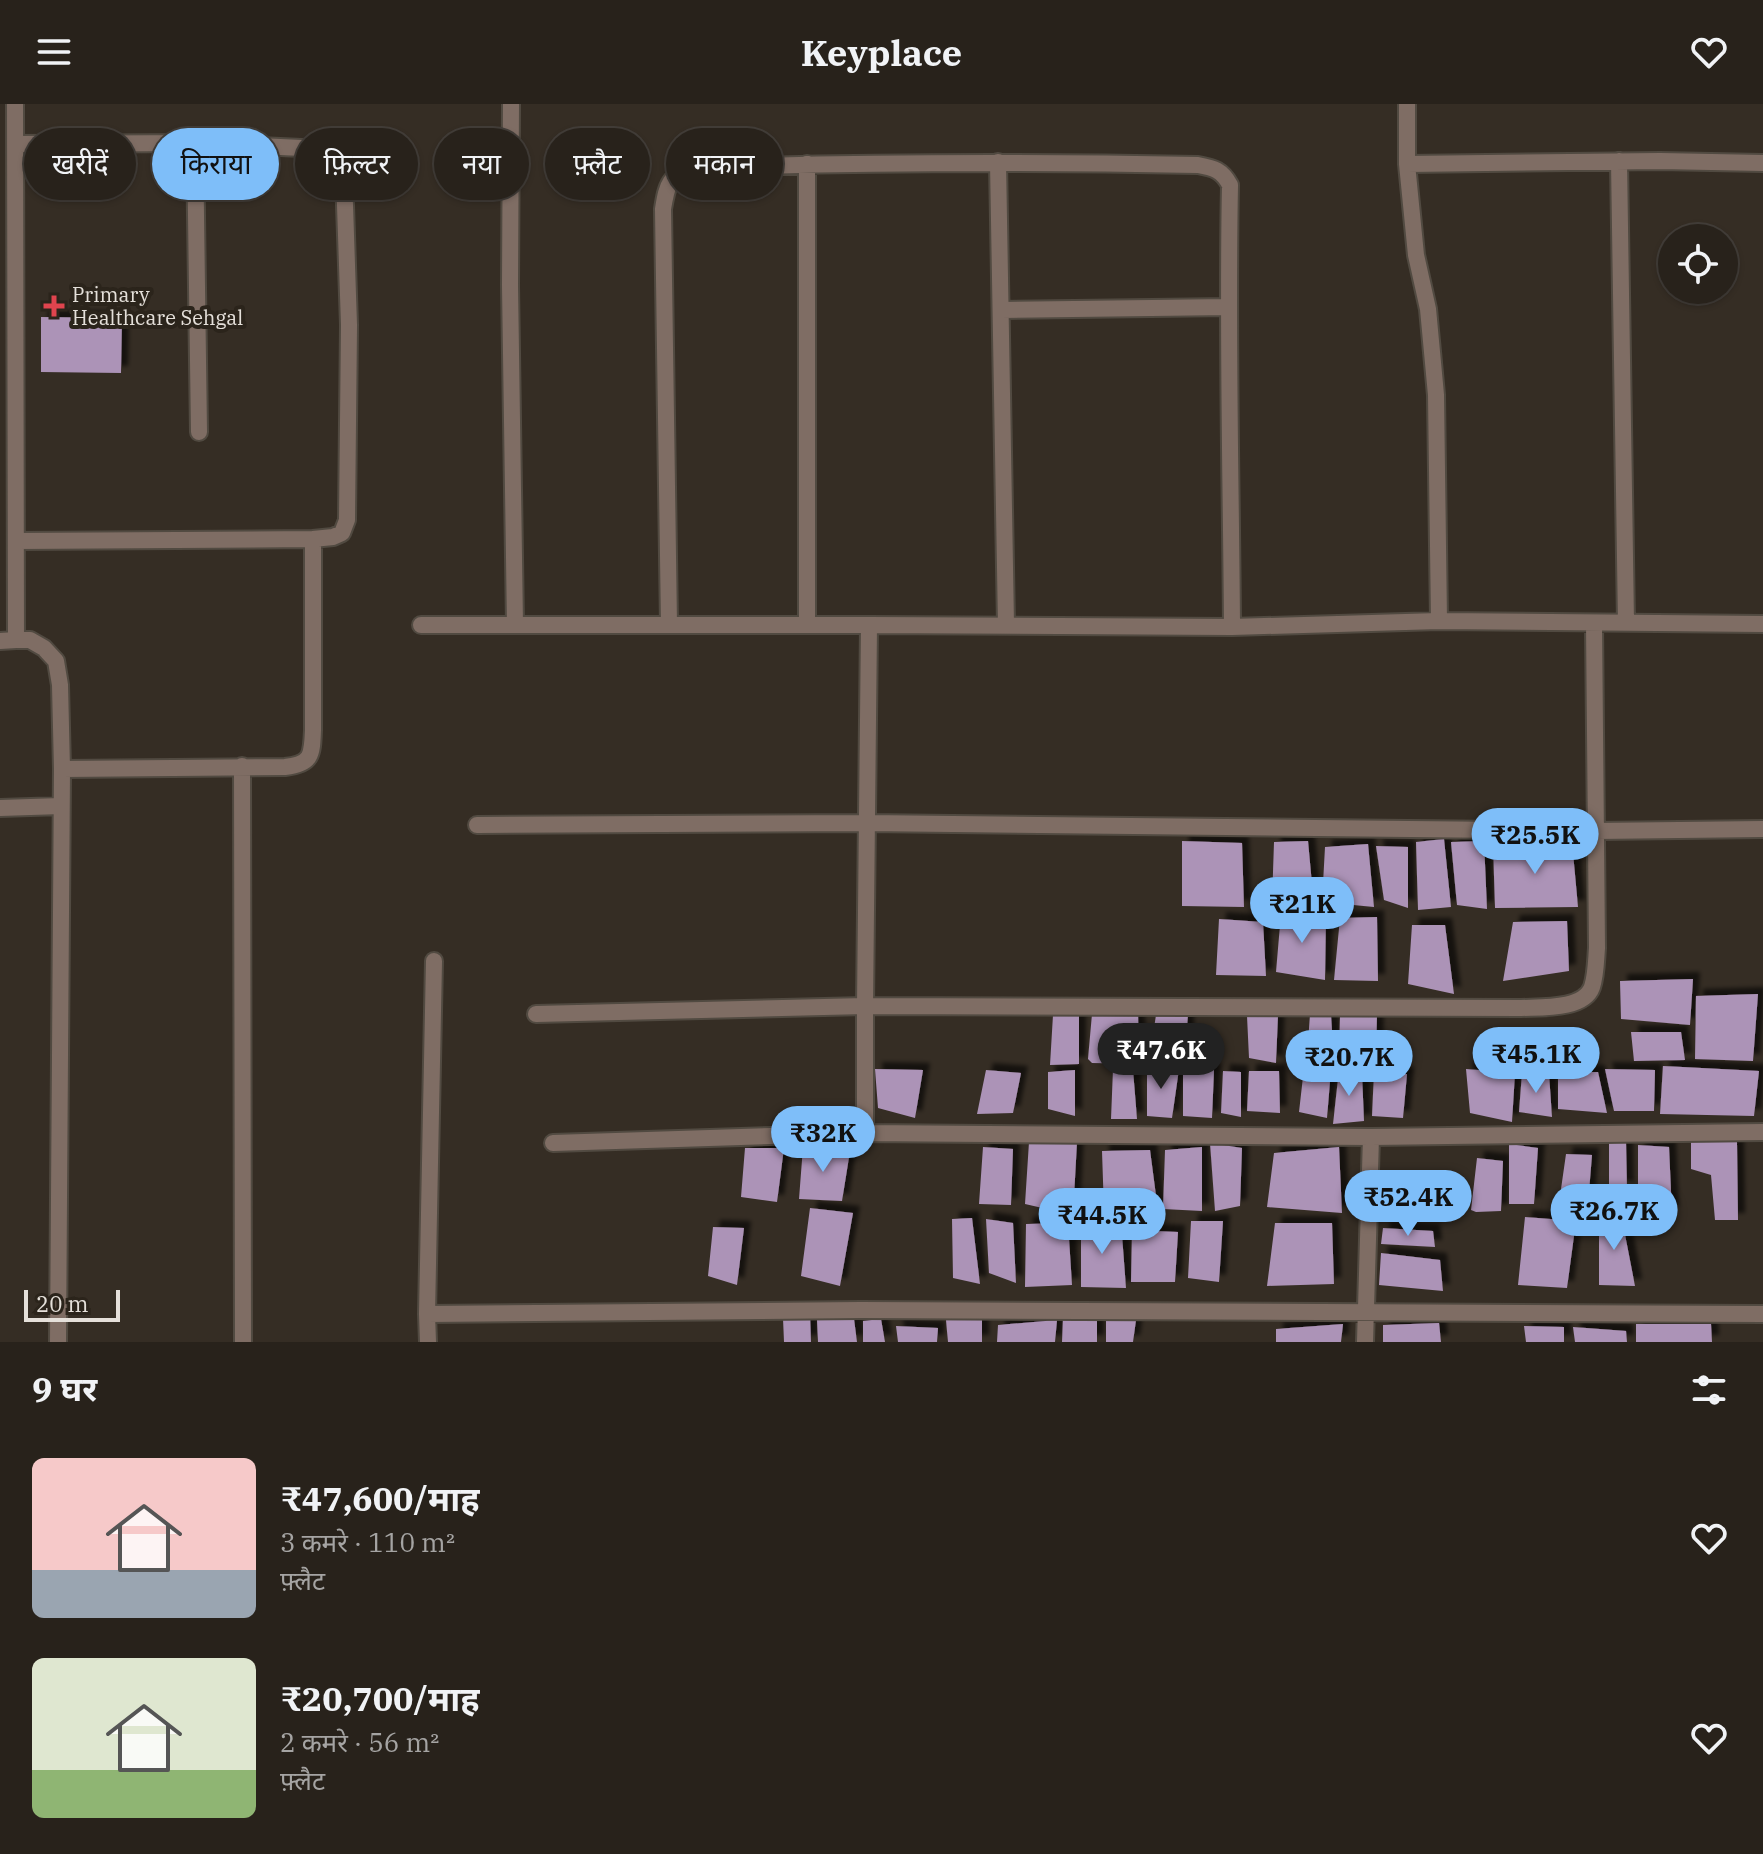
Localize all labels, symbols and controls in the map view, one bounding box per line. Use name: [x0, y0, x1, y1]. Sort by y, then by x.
text: Keyplace: [801, 29, 962, 76]
icon: menu: [32, 30, 76, 74]
icon: heart: [1687, 30, 1731, 74]
chip: खरीदें: [24, 128, 136, 200]
chip: किराया: [152, 128, 279, 200]
chip: फ़िल्टर: [295, 128, 418, 200]
chip: नया: [434, 128, 529, 200]
chip: फ़्लैट: [545, 128, 650, 200]
chip: मकान: [666, 128, 783, 200]
map controls: [1658, 224, 1738, 304]
button: locate: [1658, 224, 1738, 304]
place label: Primary Healthcare Sehgal: [72, 281, 243, 331]
marker: Primary Healthcare Sehgal: [43, 295, 65, 317]
pin: ₹25.5K: [1470, 808, 1600, 876]
text: ₹25.5K: [1490, 817, 1580, 851]
pin: ₹21K: [1255, 877, 1349, 945]
text: ₹21K: [1268, 886, 1336, 920]
pin: ₹47.6K: [1096, 1023, 1226, 1091]
pin: ₹45.1K: [1471, 1027, 1601, 1095]
pin: ₹20.7K: [1284, 1030, 1414, 1098]
text: ₹47.6K: [1116, 1032, 1206, 1066]
text: ₹45.1K: [1491, 1036, 1581, 1070]
text: ₹20.7K: [1304, 1039, 1394, 1073]
pin: ₹32K: [776, 1106, 870, 1174]
text: ₹32K: [789, 1115, 857, 1149]
pin: ₹52.4K: [1343, 1170, 1473, 1238]
text: ₹52.4K: [1363, 1179, 1453, 1213]
pin: ₹26.7K: [1549, 1184, 1679, 1252]
pin: ₹44.5K: [1037, 1188, 1167, 1256]
text: ₹26.7K: [1569, 1193, 1659, 1227]
text: ₹44.5K: [1057, 1197, 1147, 1231]
scale bar: [24, 1286, 120, 1322]
text: 20 m: [36, 1289, 88, 1318]
text: 9 घर: [32, 1366, 97, 1410]
icon: filters: [1687, 1368, 1731, 1412]
text: ₹47,600/माह: [280, 1476, 479, 1520]
icon: home: [96, 1490, 192, 1586]
icon: heart: [1687, 1516, 1731, 1560]
text: 3 कमरे · 110 m²: [280, 1525, 455, 1559]
text: फ़्लैट: [280, 1563, 325, 1597]
text: ₹20,700/माह: [280, 1676, 479, 1720]
icon: home: [96, 1690, 192, 1786]
icon: heart: [1687, 1716, 1731, 1760]
text: 2 कमरे · 56 m²: [280, 1725, 439, 1759]
text: फ़्लैट: [280, 1763, 325, 1797]

